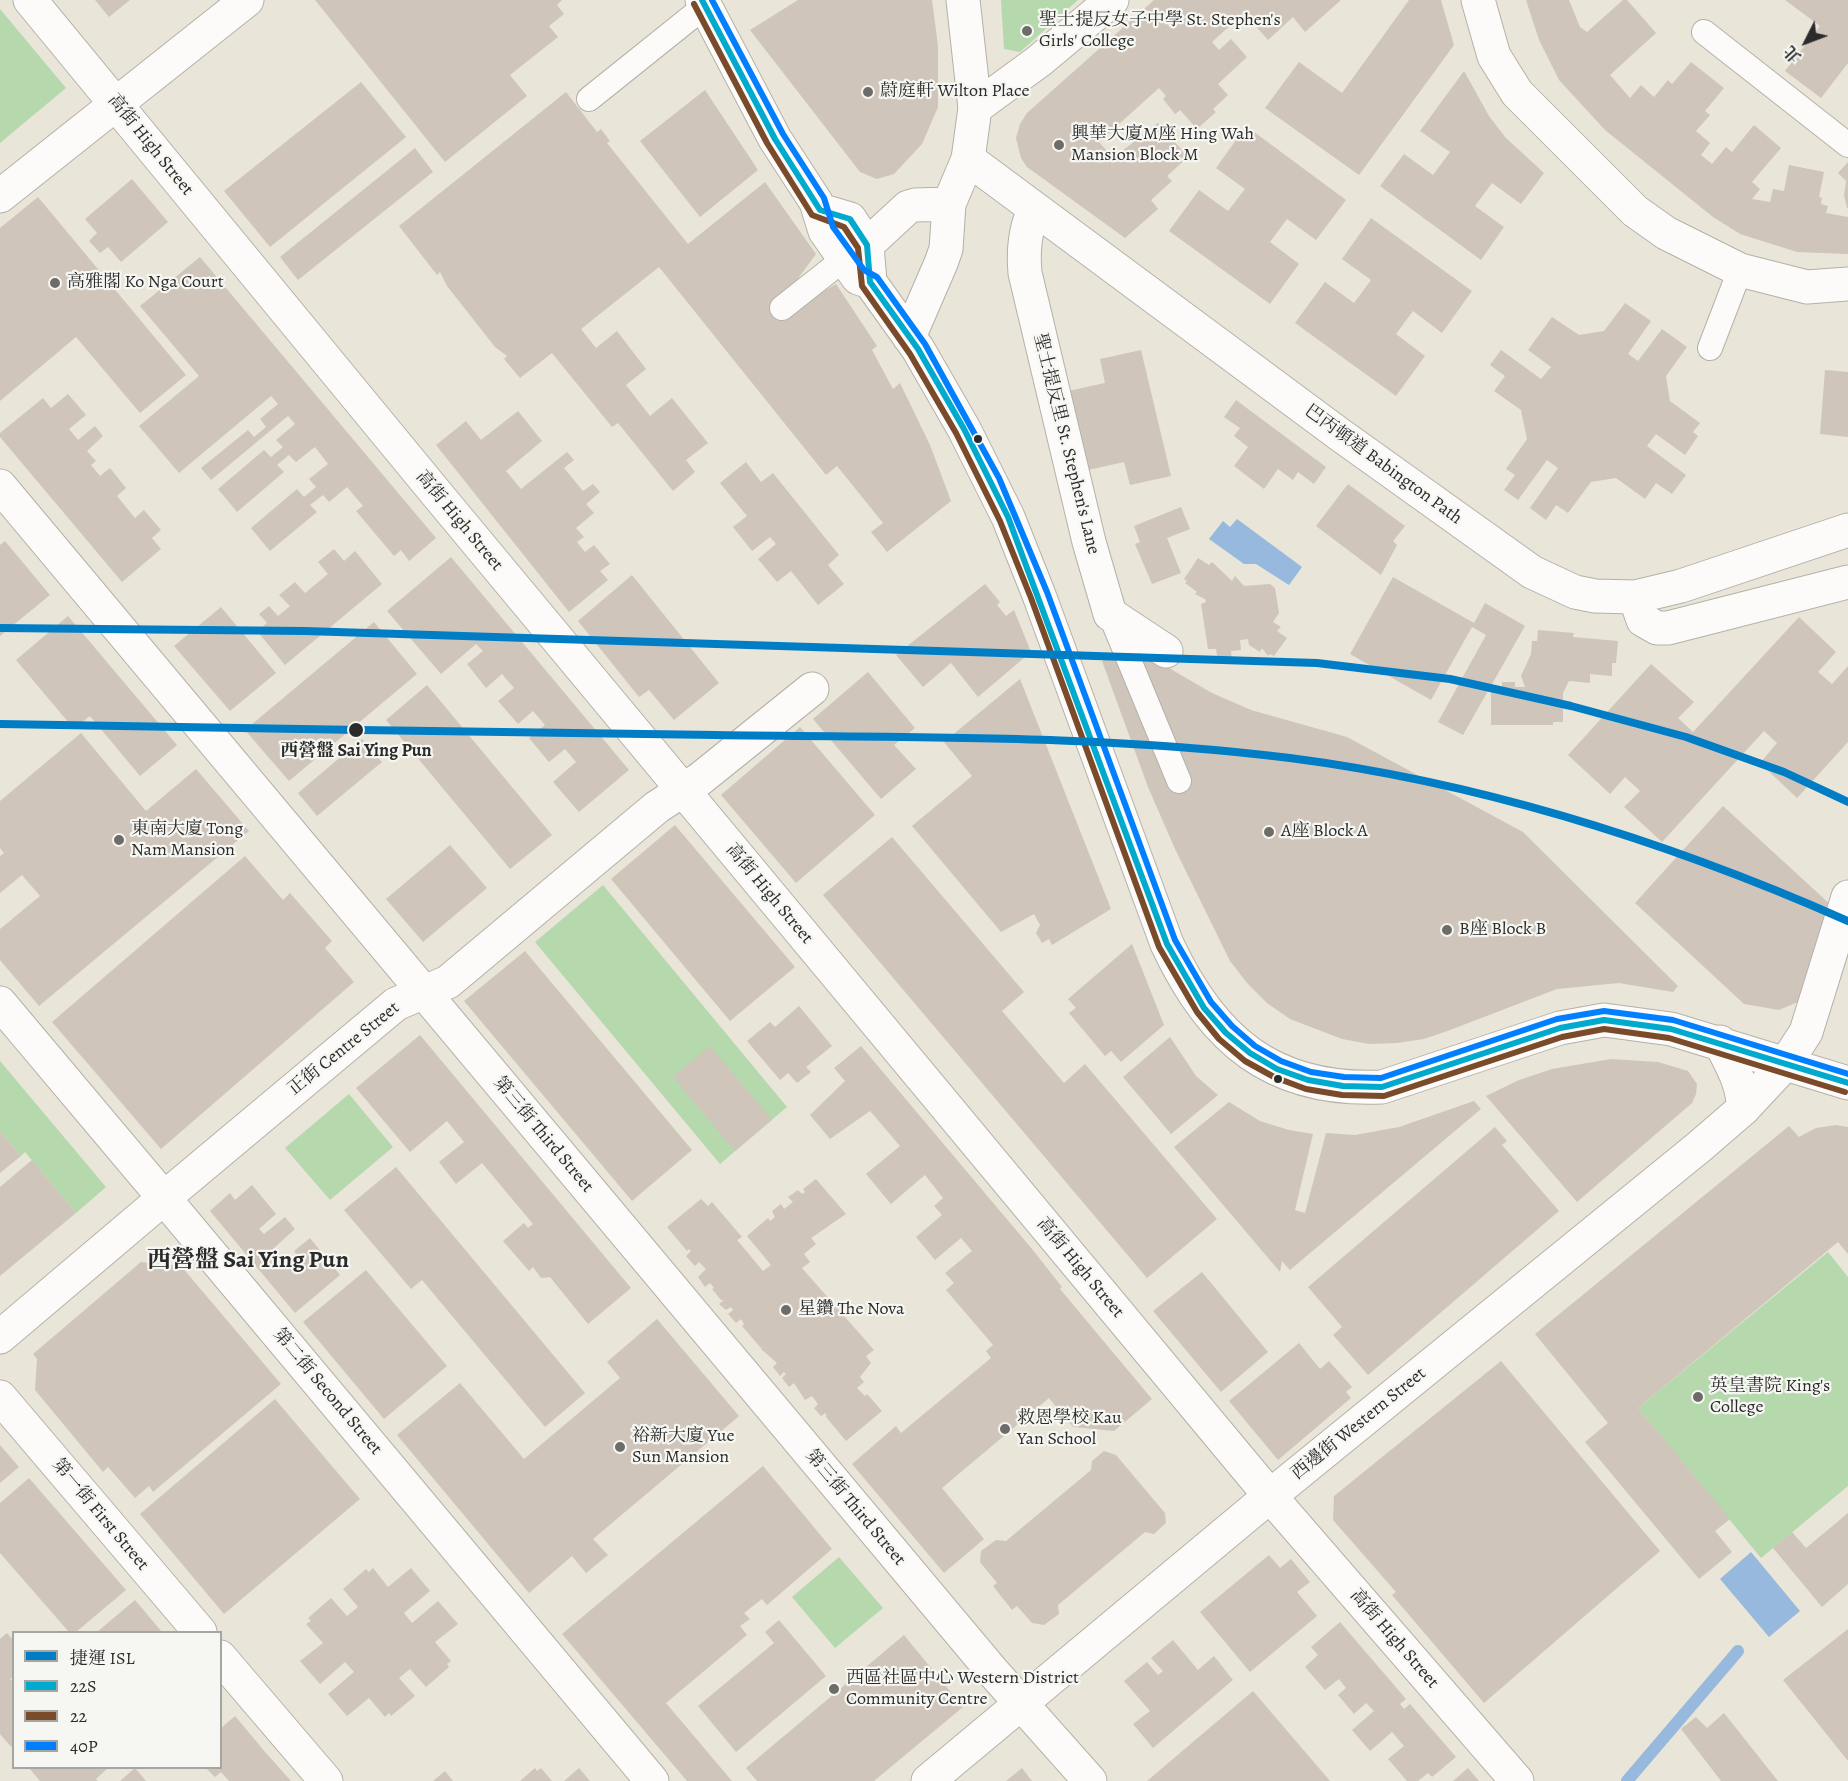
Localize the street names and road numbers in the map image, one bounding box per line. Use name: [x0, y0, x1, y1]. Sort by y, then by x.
street label: 高街 High Street: [102, 90, 198, 200]
street label: 聖士提反里 St. Stephen's Lane: [1028, 331, 1104, 557]
street label: 巴丙頓道 Babington Path: [1300, 401, 1466, 529]
street label: 高街 High Street: [411, 466, 507, 576]
street label: 高街 High Street: [721, 839, 817, 949]
street label: 正街 Centre Street: [284, 998, 404, 1100]
street label: 第三街 Third Street: [488, 1073, 598, 1197]
street label: 高街 High Street: [1032, 1213, 1128, 1323]
street label: 第二街 Second Street: [268, 1324, 386, 1460]
street label: 西邊街 Western Street: [1287, 1363, 1431, 1485]
street label: 第三街 Third Street: [800, 1446, 910, 1570]
street label: 第一街 First Street: [47, 1455, 153, 1575]
street label: 高街 High Street: [1345, 1585, 1443, 1693]

